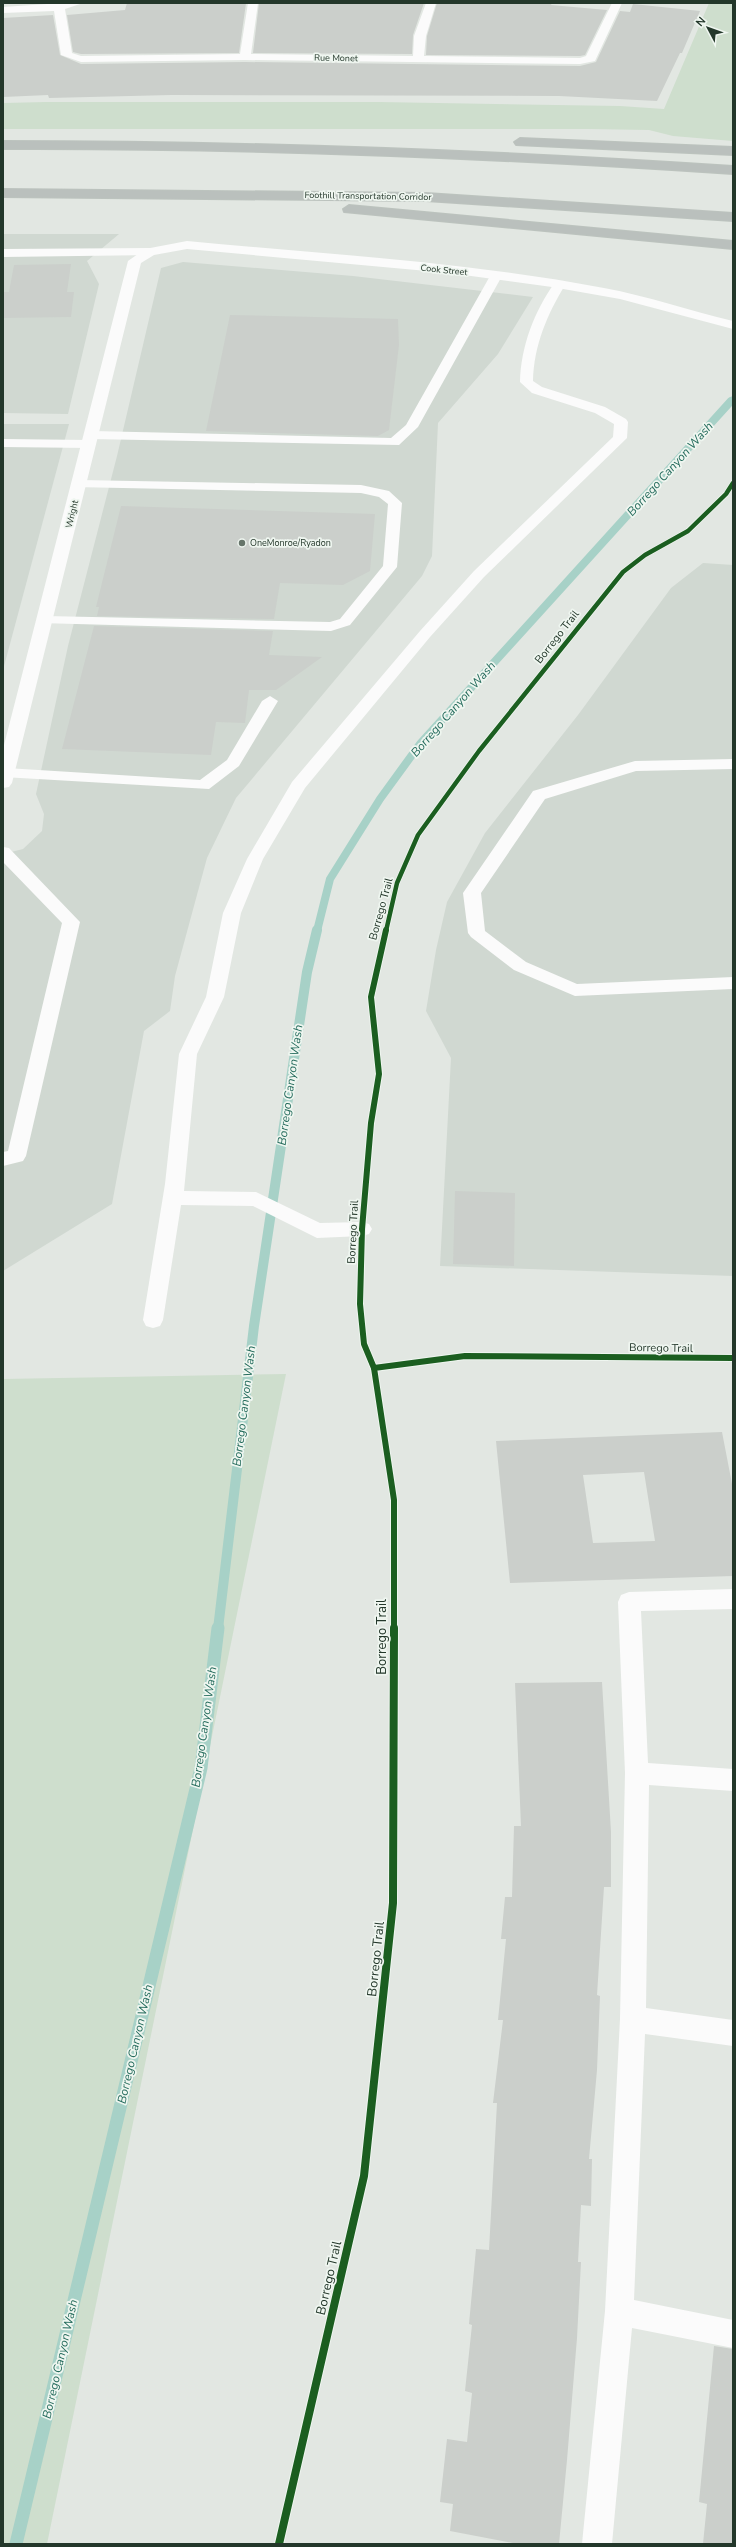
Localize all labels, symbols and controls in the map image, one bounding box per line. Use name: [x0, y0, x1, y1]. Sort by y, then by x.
north arrow: [688, 8, 728, 48]
text: N: [692, 14, 709, 30]
street label: Rue Monet: [314, 52, 359, 64]
street label: Foothill Transportation Corridor: [304, 189, 432, 203]
street label: Cook Street: [420, 262, 469, 279]
water label: Borrego Canyon Wash: [623, 418, 717, 520]
street label: Wright: [63, 498, 81, 529]
place label: OneMonroe/Ryadon: [250, 537, 331, 549]
marker: OneMonroe/Ryadon: [237, 538, 247, 548]
street label: Borrego Trail: [531, 607, 583, 667]
water label: Borrego Canyon Wash: [407, 658, 499, 760]
street label: Borrego Trail: [365, 875, 397, 942]
water label: Borrego Canyon Wash: [274, 1024, 306, 1146]
street label: Borrego Trail: [344, 1199, 362, 1264]
street label: Borrego Trail: [629, 1340, 694, 1356]
water label: Borrego Canyon Wash: [229, 1345, 259, 1467]
street label: Borrego Trail: [373, 1599, 391, 1675]
water label: Borrego Canyon Wash: [188, 1666, 220, 1788]
street label: Borrego Trail: [363, 1920, 389, 1997]
water label: Borrego Canyon Wash: [114, 1983, 157, 2105]
street label: Borrego Trail: [312, 2239, 346, 2317]
water label: Borrego Canyon Wash: [39, 2298, 82, 2420]

